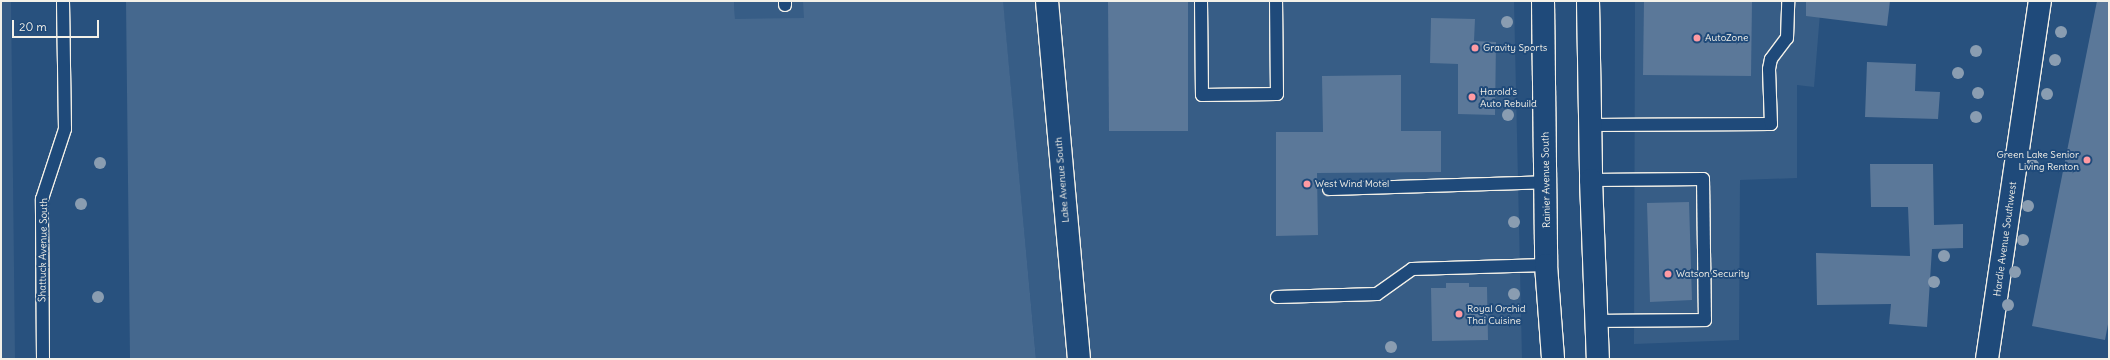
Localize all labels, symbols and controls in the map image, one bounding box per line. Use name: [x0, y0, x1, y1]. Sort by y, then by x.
scale bar: [14, 12, 101, 38]
text: 20 m: [19, 19, 47, 34]
place label: AutoZone: [1705, 32, 1748, 44]
marker: AutoZone: [1692, 33, 1702, 43]
place label: Gravity Sports: [1483, 42, 1547, 54]
marker: Gravity Sports: [1470, 43, 1480, 53]
place label: Harold's Auto Rebuild: [1480, 85, 1537, 108]
marker: Harold's Auto Rebuild: [1467, 92, 1477, 102]
street label: Rainier Avenue South: [1539, 132, 1553, 228]
street label: Lake Avenue South: [1052, 137, 1072, 223]
place label: Green Lake Senior Living Renton: [1997, 148, 2079, 172]
marker: Green Lake Senior Living Renton: [2082, 155, 2092, 165]
place label: West Wind Motel: [1315, 178, 1389, 190]
marker: West Wind Motel: [1302, 179, 1312, 189]
street label: Hardie Avenue Southwest: [1991, 181, 2019, 297]
street label: Shattuck Avenue South: [36, 198, 50, 302]
place label: Watson Security: [1676, 268, 1749, 280]
marker: Watson Security: [1663, 269, 1673, 279]
place label: Royal Orchid Thai Cuisine: [1467, 302, 1526, 326]
marker: Royal Orchid Thai Cuisine: [1454, 309, 1464, 319]

